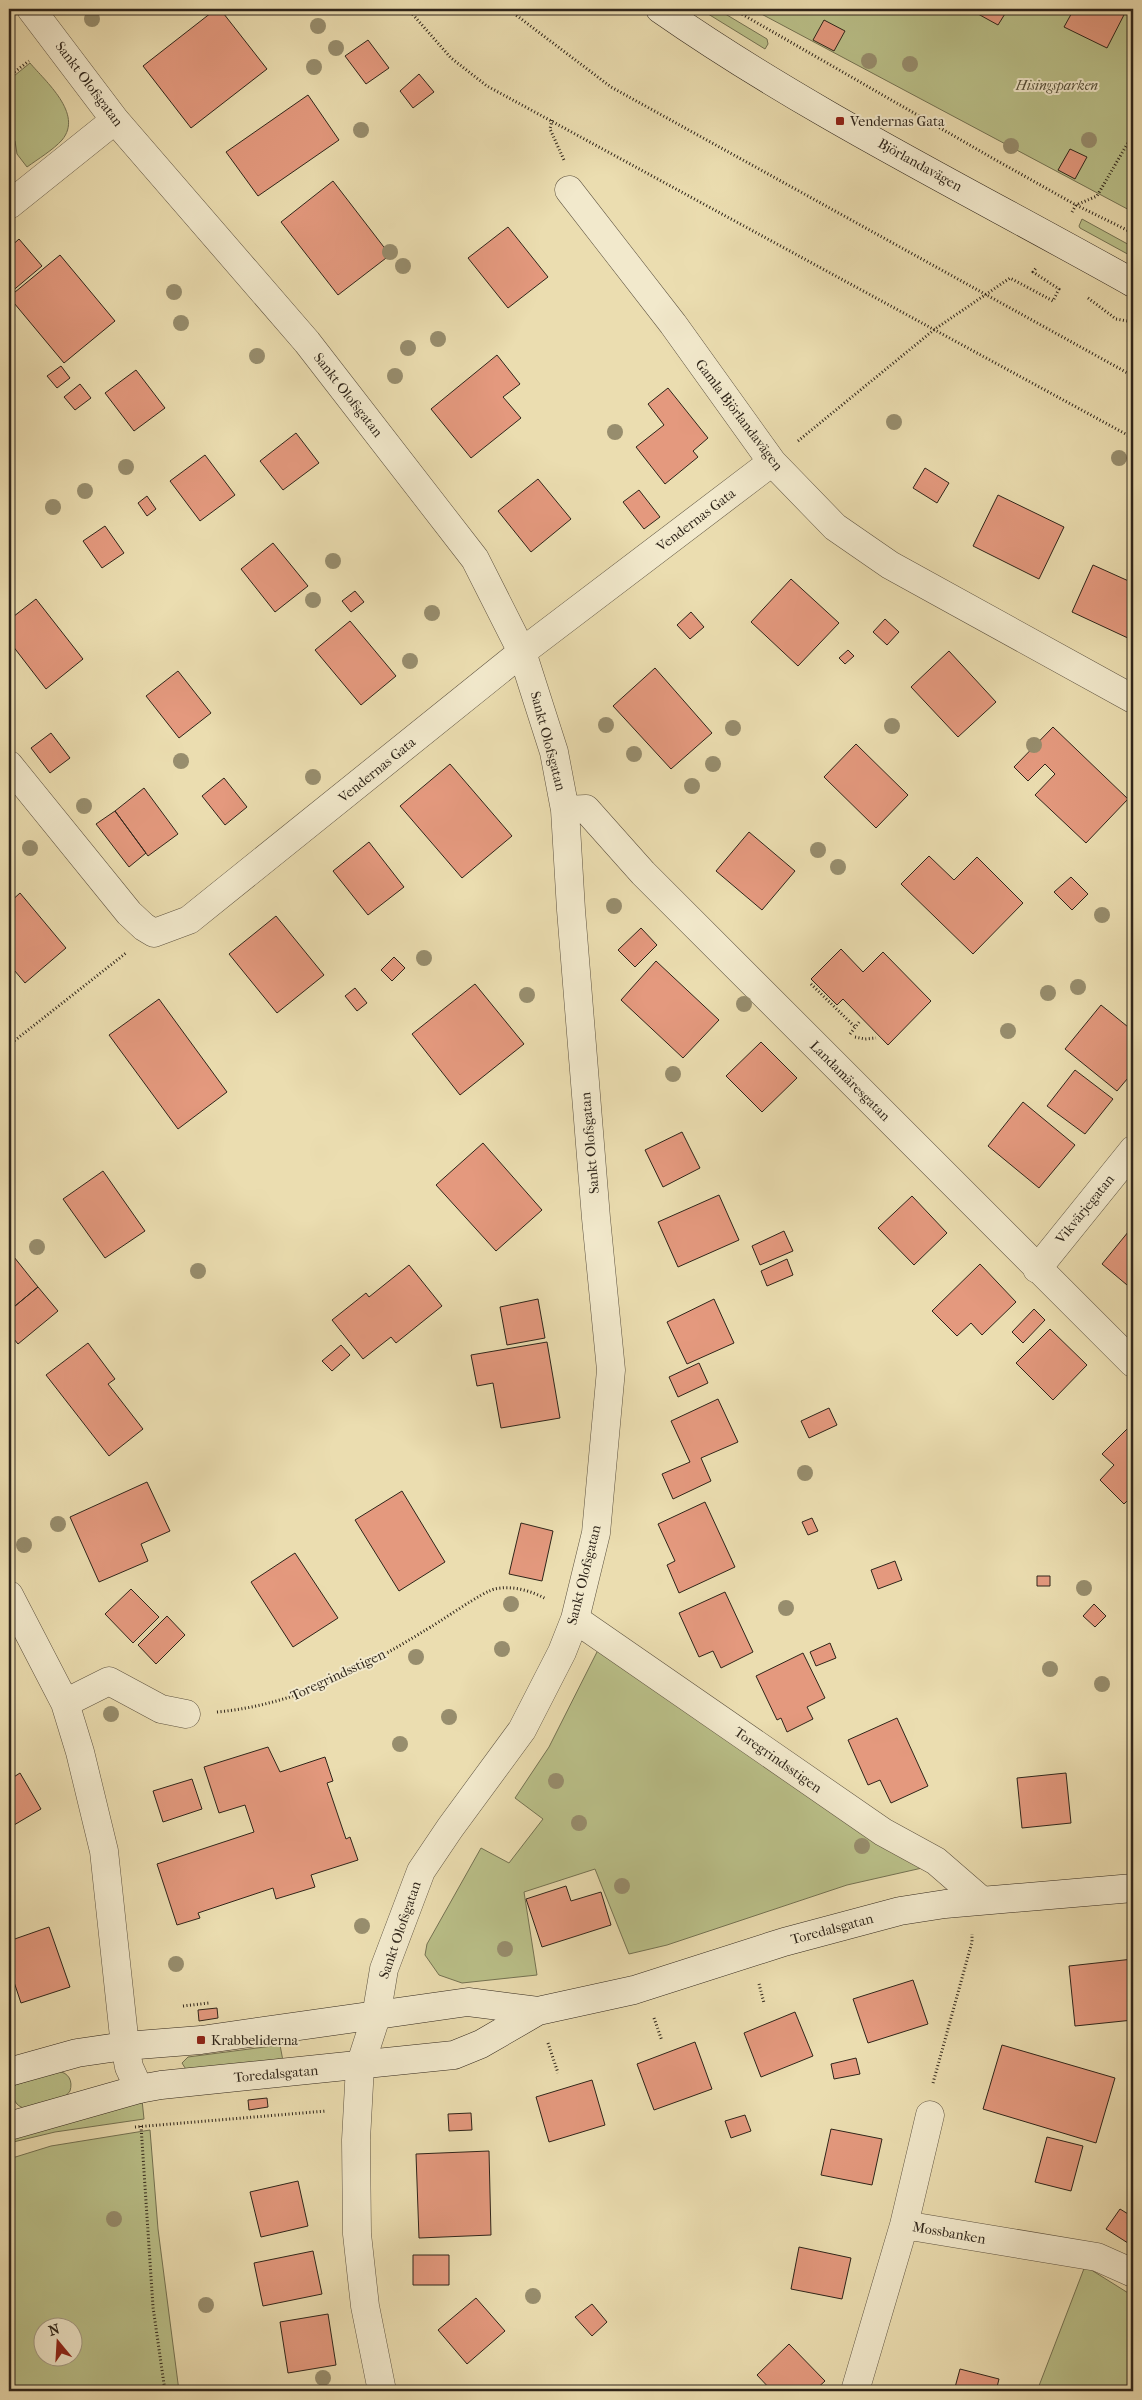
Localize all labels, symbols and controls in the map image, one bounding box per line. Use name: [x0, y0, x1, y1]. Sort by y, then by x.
street label: Sankt Olofsgatan: [51, 38, 127, 130]
park label: Hisingsparken: [1015, 77, 1098, 94]
place label: Vendernas Gata: [849, 113, 945, 130]
marker: Vendernas Gata: [834, 115, 846, 127]
street label: Björlandavägen: [875, 135, 965, 195]
street label: Sankt Olofsgatan: [310, 349, 386, 441]
street label: Gamla Björlandavägen: [692, 356, 786, 474]
street label: Vendernas Gata: [652, 484, 739, 556]
street label: Sankt Olofsgatan: [527, 689, 569, 793]
street label: Vendernas Gata: [334, 733, 419, 807]
street label: Landamäresgatan: [806, 1037, 894, 1125]
street label: Sankt Olofsgatan: [577, 1091, 603, 1195]
street label: Vikvärjegatan: [1051, 1171, 1118, 1248]
street label: Sankt Olofsgatan: [563, 1523, 605, 1627]
street label: Toregrindsstigen: [288, 1645, 388, 1705]
street label: Toregrindsstigen: [731, 1723, 825, 1797]
street label: Sankt Olofsgatan: [375, 1879, 425, 1981]
street label: Toredalsgatan: [789, 1910, 875, 1948]
place label: Krabbeliderna: [211, 2032, 299, 2049]
marker: Krabbeliderna: [195, 2034, 207, 2046]
street label: Toredalsgatan: [233, 2062, 319, 2086]
street label: Mossbanken: [911, 2218, 987, 2248]
north arrow: [32, 2318, 82, 2368]
text: N: [46, 2320, 62, 2340]

